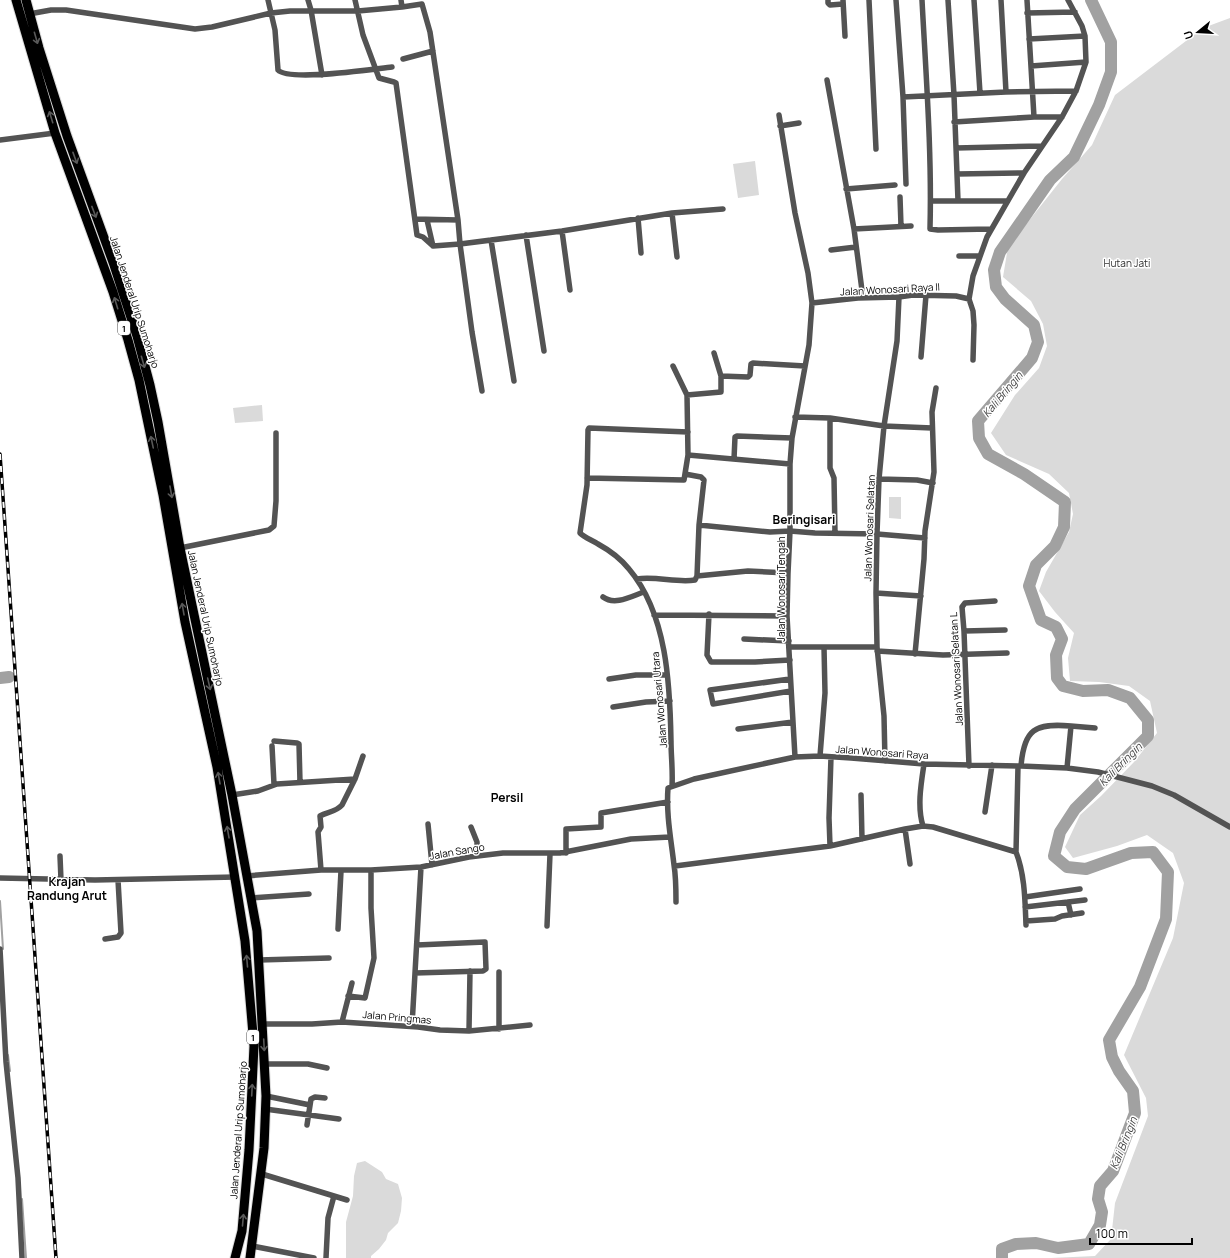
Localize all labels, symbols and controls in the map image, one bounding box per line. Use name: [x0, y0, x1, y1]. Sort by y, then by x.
north arrow: [1178, 12, 1218, 52]
text: U: [1180, 29, 1196, 41]
one-way arrow: [33, 31, 40, 44]
one-way arrow: [47, 111, 54, 124]
one-way arrow: [71, 152, 79, 164]
one-way arrow: [90, 206, 98, 218]
street label: Jalan Jenderal Urip Sumoharjo: [107, 234, 163, 370]
park label: Hutan Jati: [1104, 256, 1150, 270]
street label: Jalan Wonosari Raya II: [840, 279, 940, 299]
one-way arrow: [112, 297, 120, 309]
road number: 1: [118, 321, 130, 335]
one-way arrow: [140, 355, 148, 368]
water label: Kali Bringin: [978, 368, 1026, 420]
one-way arrow: [148, 436, 156, 449]
street label: Jalan Wonosari Selatan: [860, 474, 878, 582]
one-way arrow: [167, 485, 175, 498]
district label: Beringisari: [773, 511, 835, 528]
street label: Jalan Wonosari Tengah: [774, 536, 788, 642]
street label: Jalan Jenderal Urip Sumoharjo: [185, 549, 227, 687]
one-way arrow: [179, 603, 187, 616]
street label: Jalan Wonosari Selatan L: [946, 612, 966, 726]
street label: Jalan Wonosari Utara: [648, 651, 670, 749]
one-way arrow: [206, 677, 214, 690]
water label: Kali Bringin: [1095, 739, 1145, 789]
street label: Jalan Wonosari Raya: [835, 742, 929, 762]
one-way arrow: [214, 772, 222, 785]
district label: Persil: [491, 789, 523, 806]
one-way arrow: [224, 826, 232, 839]
street label: Jalan Sango: [428, 839, 486, 863]
district label: Krajan Randung Arut: [27, 873, 107, 904]
one-way arrow: [243, 955, 251, 968]
street label: Jalan Pringmas: [362, 1007, 432, 1027]
road number: 1: [247, 1030, 259, 1044]
one-way arrow: [260, 1038, 267, 1051]
street label: Jalan Jenderal Urip Sumoharjo: [226, 1061, 250, 1199]
one-way arrow: [248, 1084, 256, 1097]
water label: Kali Bringin: [1106, 1114, 1141, 1171]
one-way arrow: [239, 1214, 247, 1227]
scale bar: [1090, 1220, 1192, 1246]
text: 100 m: [1096, 1225, 1128, 1242]

